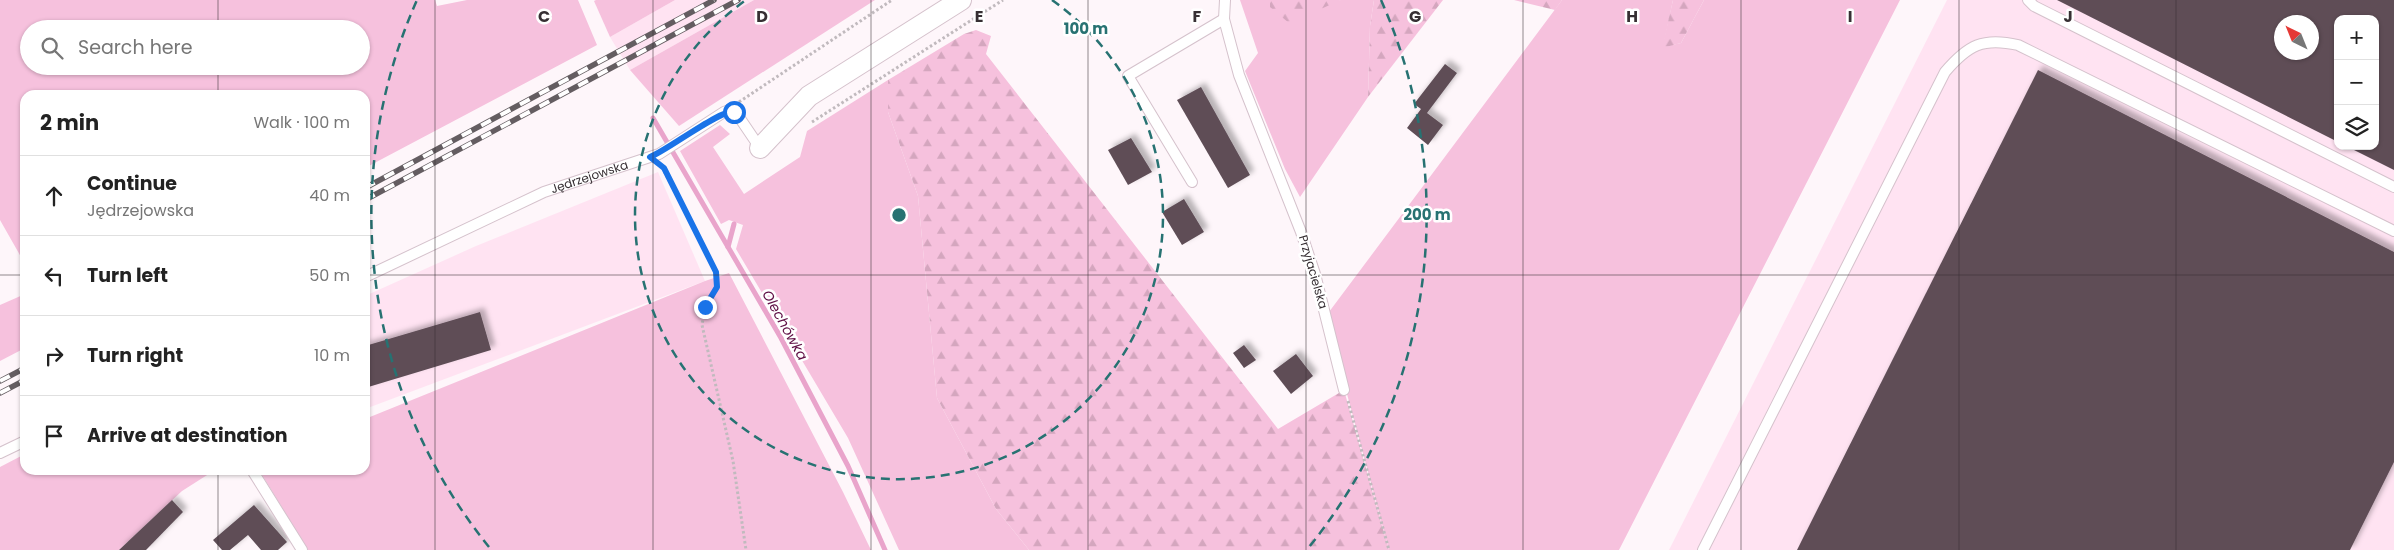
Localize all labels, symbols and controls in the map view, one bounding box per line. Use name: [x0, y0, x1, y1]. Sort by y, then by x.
text: C: [538, 5, 550, 28]
text: D: [756, 5, 768, 28]
text: E: [975, 5, 983, 28]
text: F: [1193, 5, 1202, 28]
text: G: [1409, 5, 1421, 28]
text: H: [1626, 5, 1638, 28]
text: I: [1848, 5, 1852, 28]
text: J: [2063, 5, 2073, 28]
north arrow: [2274, 15, 2319, 60]
map controls: [2334, 15, 2379, 150]
button: +: [2334, 15, 2379, 60]
text: 100 m: [1064, 18, 1108, 39]
search box: [20, 20, 370, 75]
icon: search: [38, 34, 66, 62]
text: Search here: [78, 34, 192, 61]
button: −: [2334, 60, 2379, 105]
route start: [723, 101, 746, 124]
button: layers: [2334, 105, 2379, 150]
text: 2 min: [40, 108, 99, 137]
text: Walk · 100 m: [253, 111, 350, 134]
street label: Jędrzejowska: [548, 156, 630, 197]
text: Continue: [87, 170, 177, 197]
icon: ahead: [40, 182, 68, 210]
text: 40 m: [309, 184, 350, 207]
text: Jędrzejowska: [87, 199, 194, 222]
text: 200 m: [1403, 204, 1451, 225]
centre of rings: [890, 206, 908, 224]
street label: Przyjacielska: [1295, 233, 1332, 311]
icon: left: [40, 262, 68, 290]
text: Turn left: [87, 262, 168, 289]
text: 50 m: [309, 264, 350, 287]
water label: Olechówka: [757, 286, 813, 364]
route end: [694, 296, 717, 319]
icon: right: [40, 342, 68, 370]
text: Turn right: [87, 342, 183, 369]
text: 10 m: [314, 344, 350, 367]
icon: arrive: [40, 422, 68, 450]
text: Arrive at destination: [87, 422, 288, 449]

